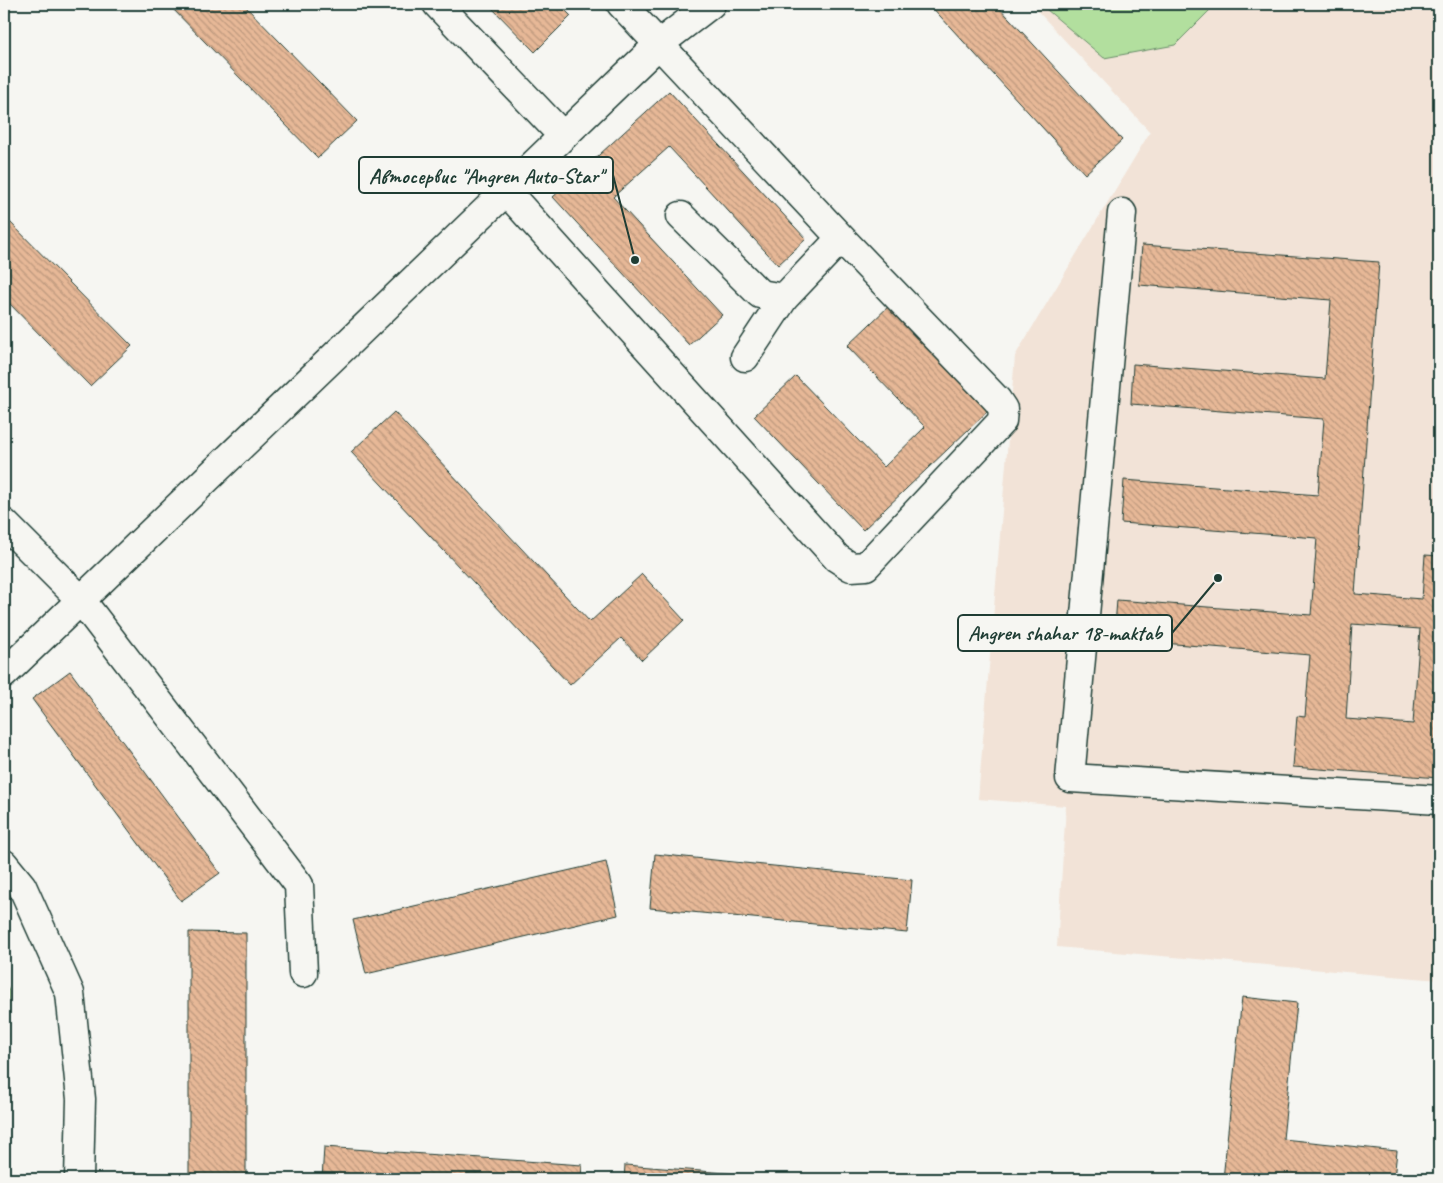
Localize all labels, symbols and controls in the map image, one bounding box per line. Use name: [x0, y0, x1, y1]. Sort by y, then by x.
callout: Автосервис "Angren Auto-Star": [359, 157, 613, 193]
text: Автосервис "Angren Auto-Star": [369, 163, 608, 189]
callout: Angren shahar 18-maktab: [958, 615, 1172, 651]
text: Angren shahar 18-maktab: [968, 620, 1164, 646]

